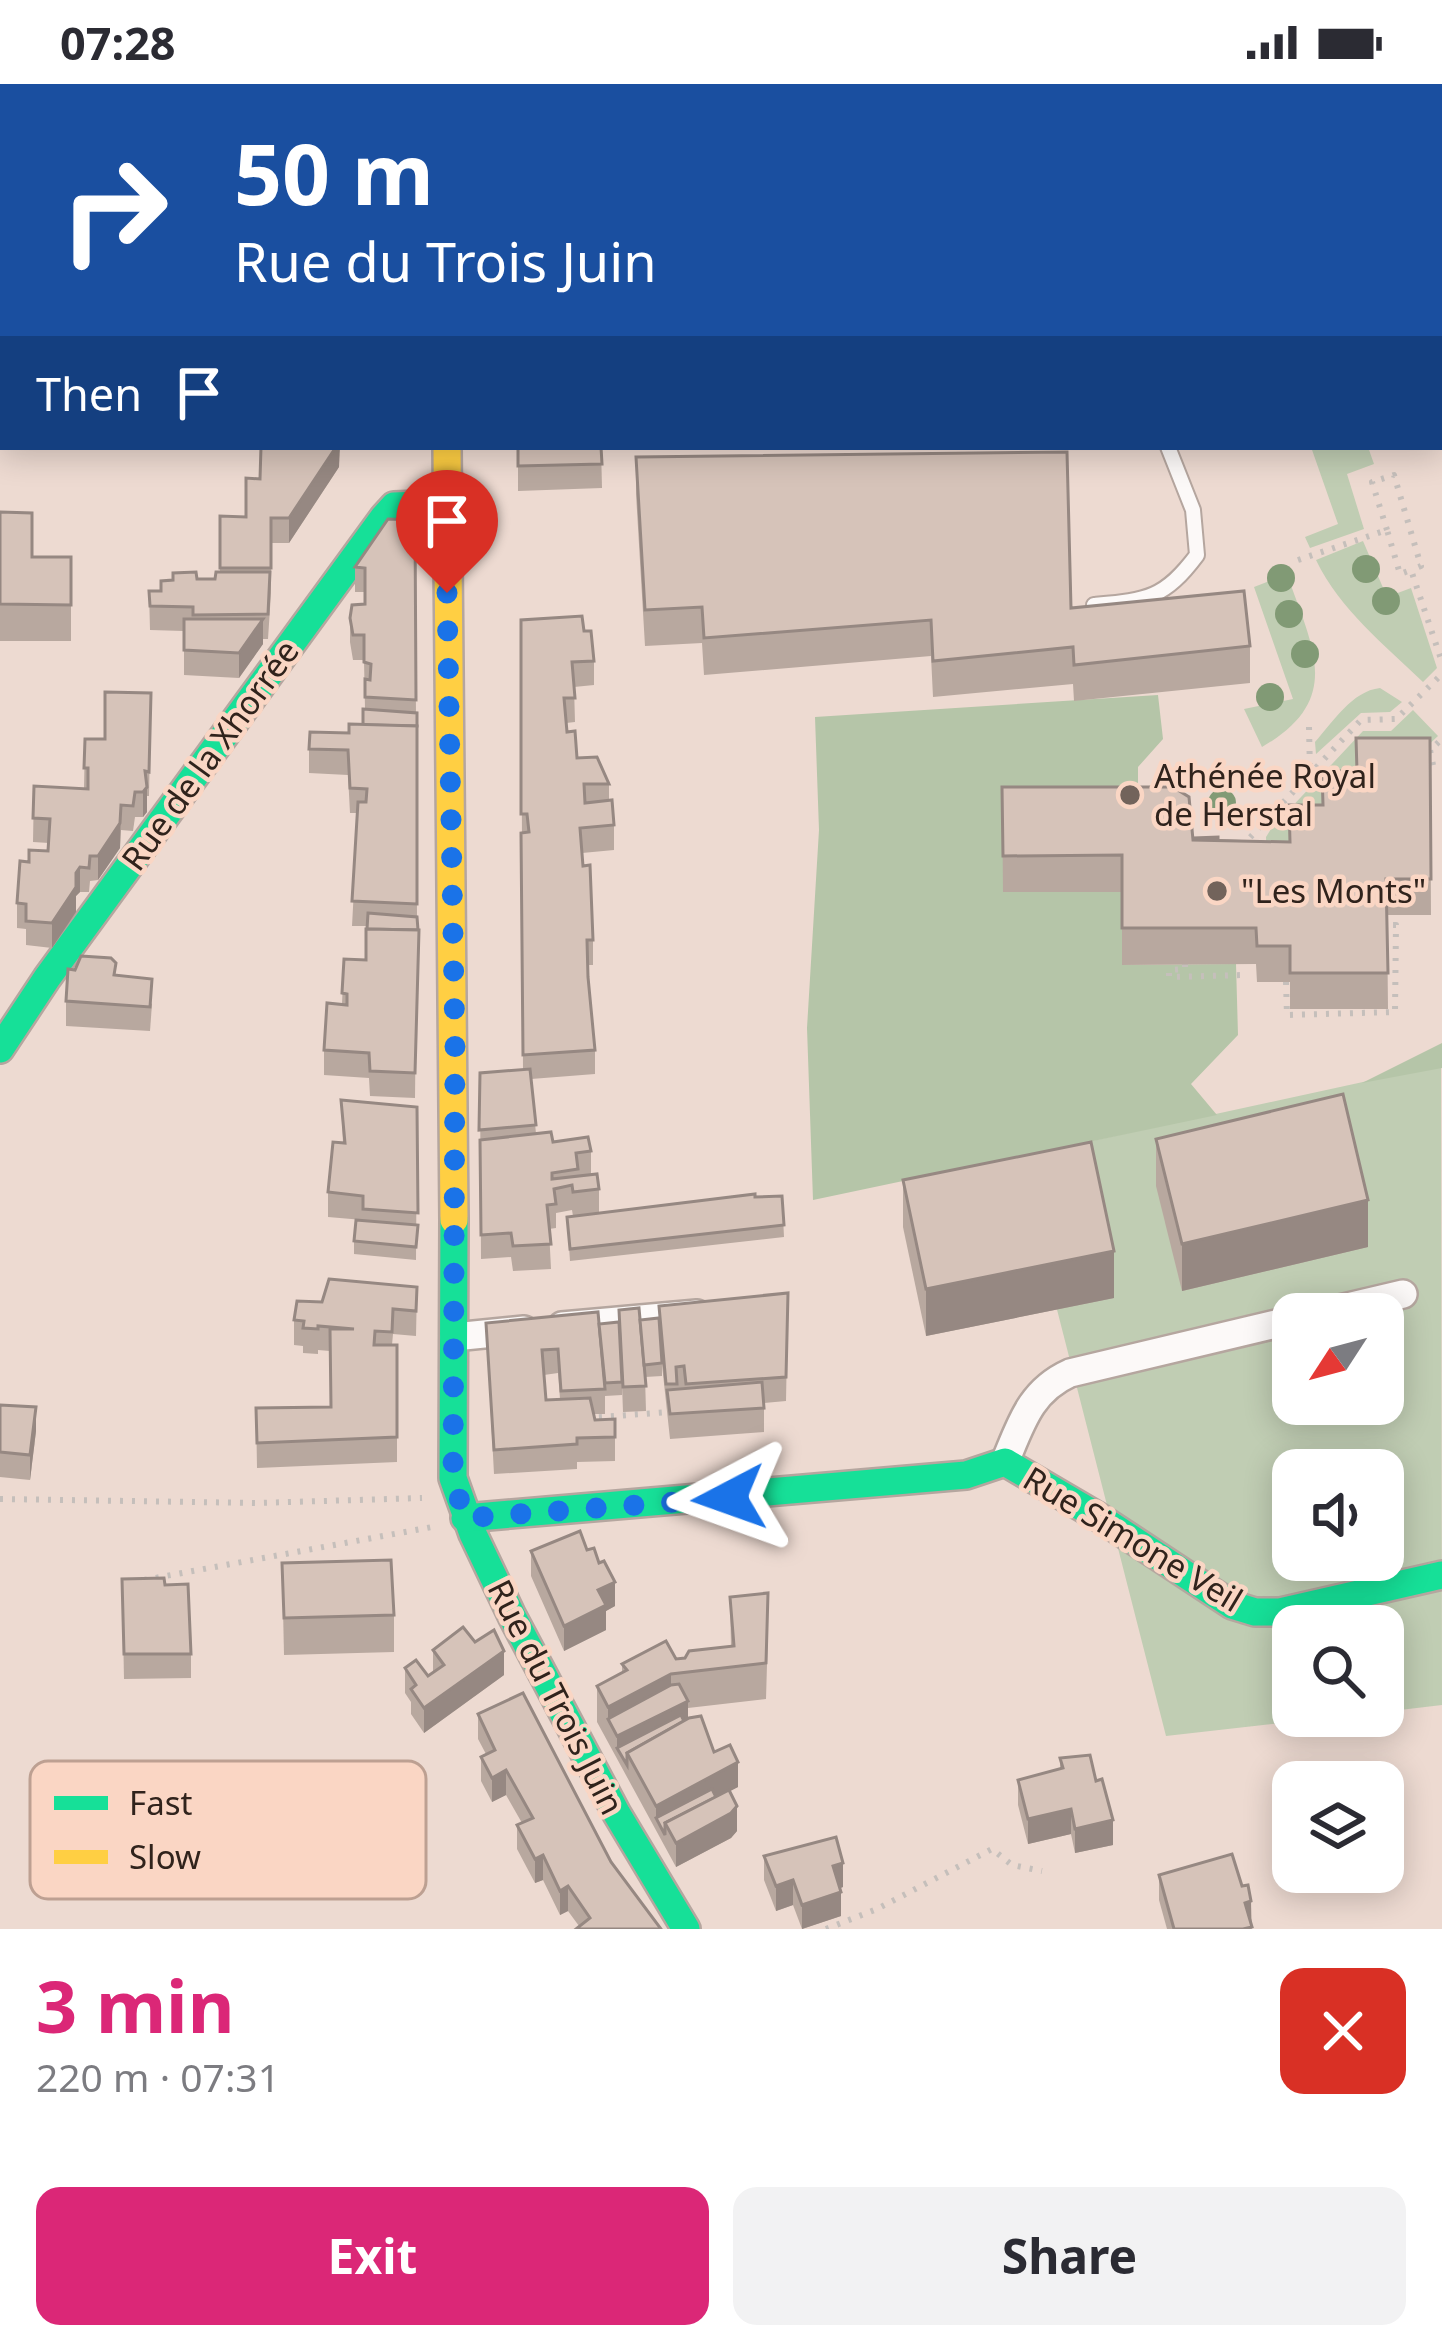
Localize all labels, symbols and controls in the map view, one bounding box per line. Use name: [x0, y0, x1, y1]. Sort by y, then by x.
text: 07:28: [60, 12, 176, 73]
text: 50 m: [234, 115, 434, 230]
icon: right: [36, 132, 192, 288]
text: Rue du Trois Juin: [234, 224, 657, 298]
icon: arrive: [166, 360, 232, 426]
text: Then: [36, 363, 142, 424]
pin: [396, 470, 498, 593]
icon: arrive: [414, 488, 480, 554]
street label: Rue de la Xhorrée: [111, 630, 309, 879]
place label: Athénée Royal de Herstal: [1154, 753, 1376, 836]
marker: Athénée Royal de Herstal: [1117, 782, 1143, 808]
place label: "Les Monts": [1241, 868, 1426, 913]
marker: "Les Monts": [1204, 878, 1230, 904]
north arrow: [1272, 1293, 1404, 1425]
map controls: [1272, 1293, 1404, 1893]
position arrow: [666, 1435, 792, 1561]
button: sound: [1272, 1449, 1404, 1581]
street label: Rue Simone Veil: [1015, 1455, 1251, 1622]
street label: Rue du Trois Juin: [478, 1572, 635, 1822]
button: search: [1272, 1605, 1404, 1737]
legend: [30, 1761, 426, 1899]
button: layers: [1272, 1761, 1404, 1893]
text: Fast: [129, 1780, 192, 1825]
text: Slow: [129, 1834, 201, 1879]
text: 3 min: [36, 1956, 234, 2054]
button: close: [1280, 1968, 1406, 2094]
text: 220 m · 07:31: [36, 2050, 280, 2103]
button: Exit: [36, 2187, 709, 2325]
button: Share: [733, 2187, 1406, 2325]

